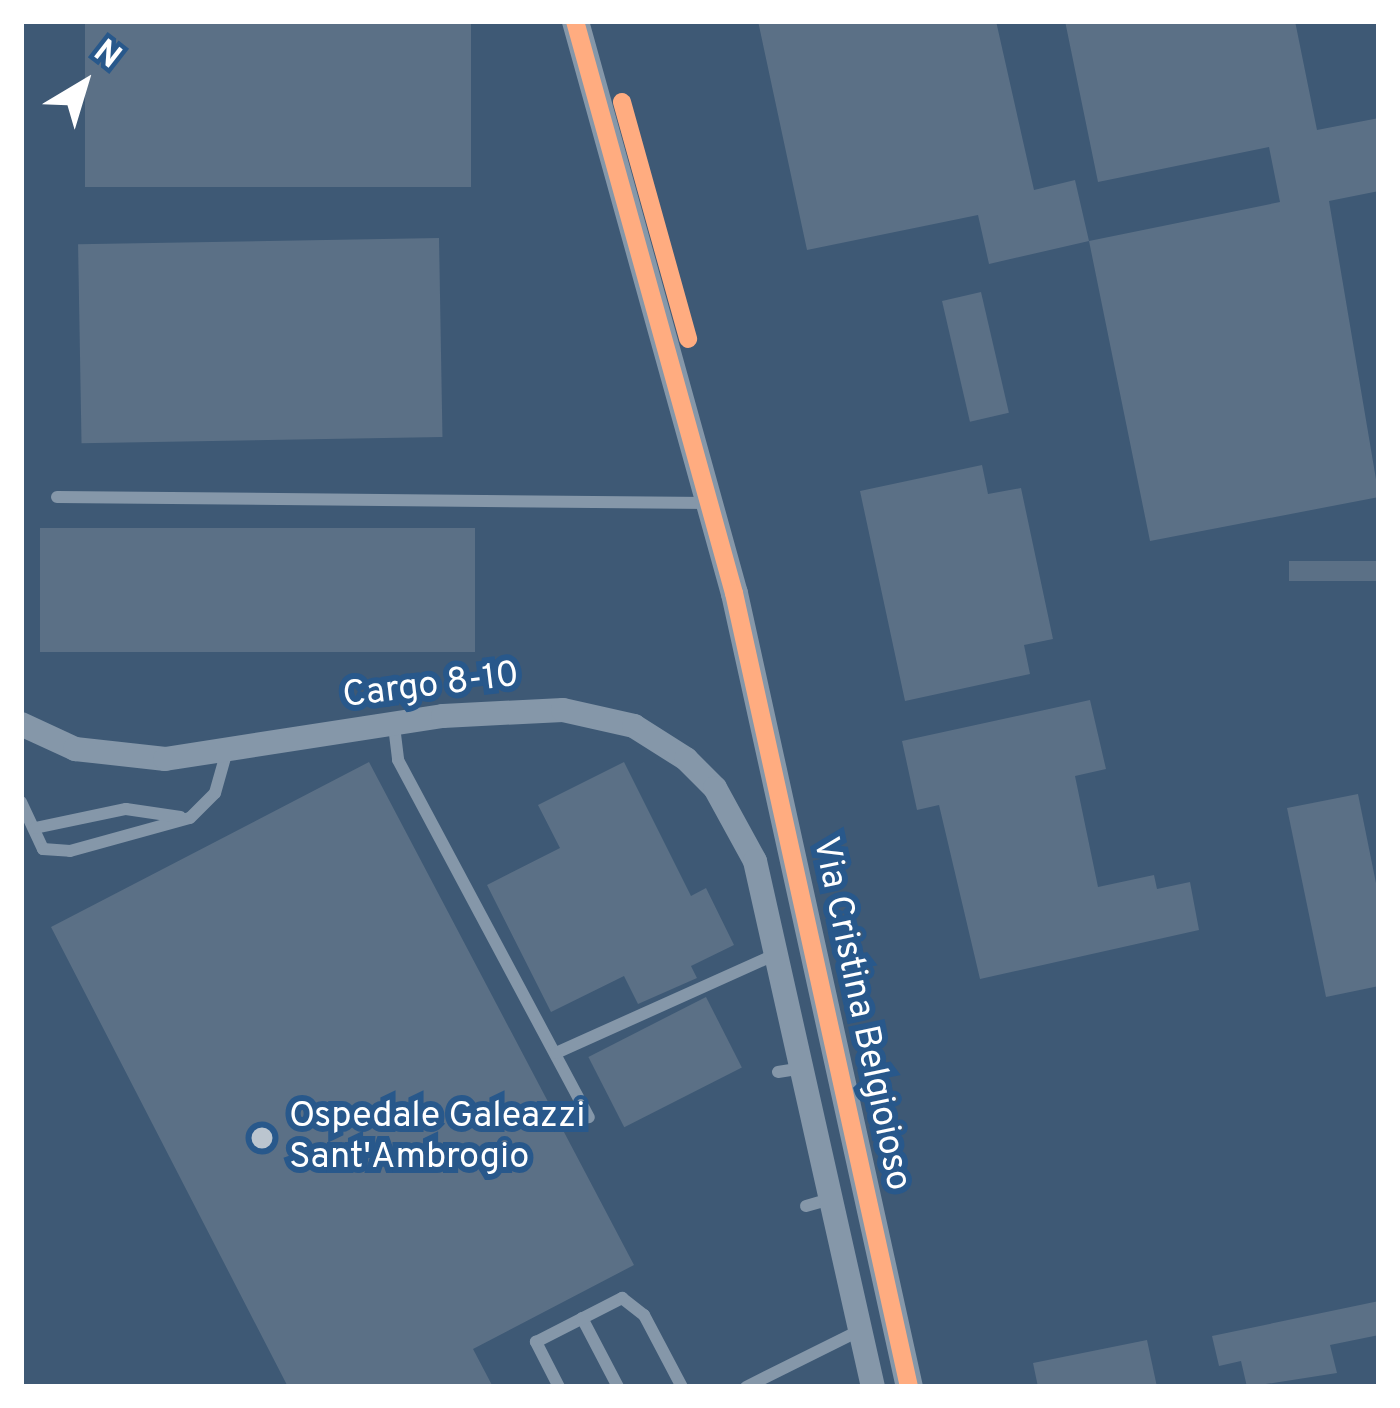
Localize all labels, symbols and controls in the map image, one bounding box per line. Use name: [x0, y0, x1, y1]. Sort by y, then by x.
north arrow: [24, 24, 144, 144]
text: N: [84, 32, 128, 79]
street label: Cargo 8-10: [340, 655, 522, 719]
street label: Via Cristina Belgioioso: [801, 833, 919, 1195]
place label: Ospedale Galeazzi Sant'Ambrogio: [289, 1095, 585, 1180]
marker: Ospedale Galeazzi Sant'Ambrogio: [246, 1122, 278, 1154]

